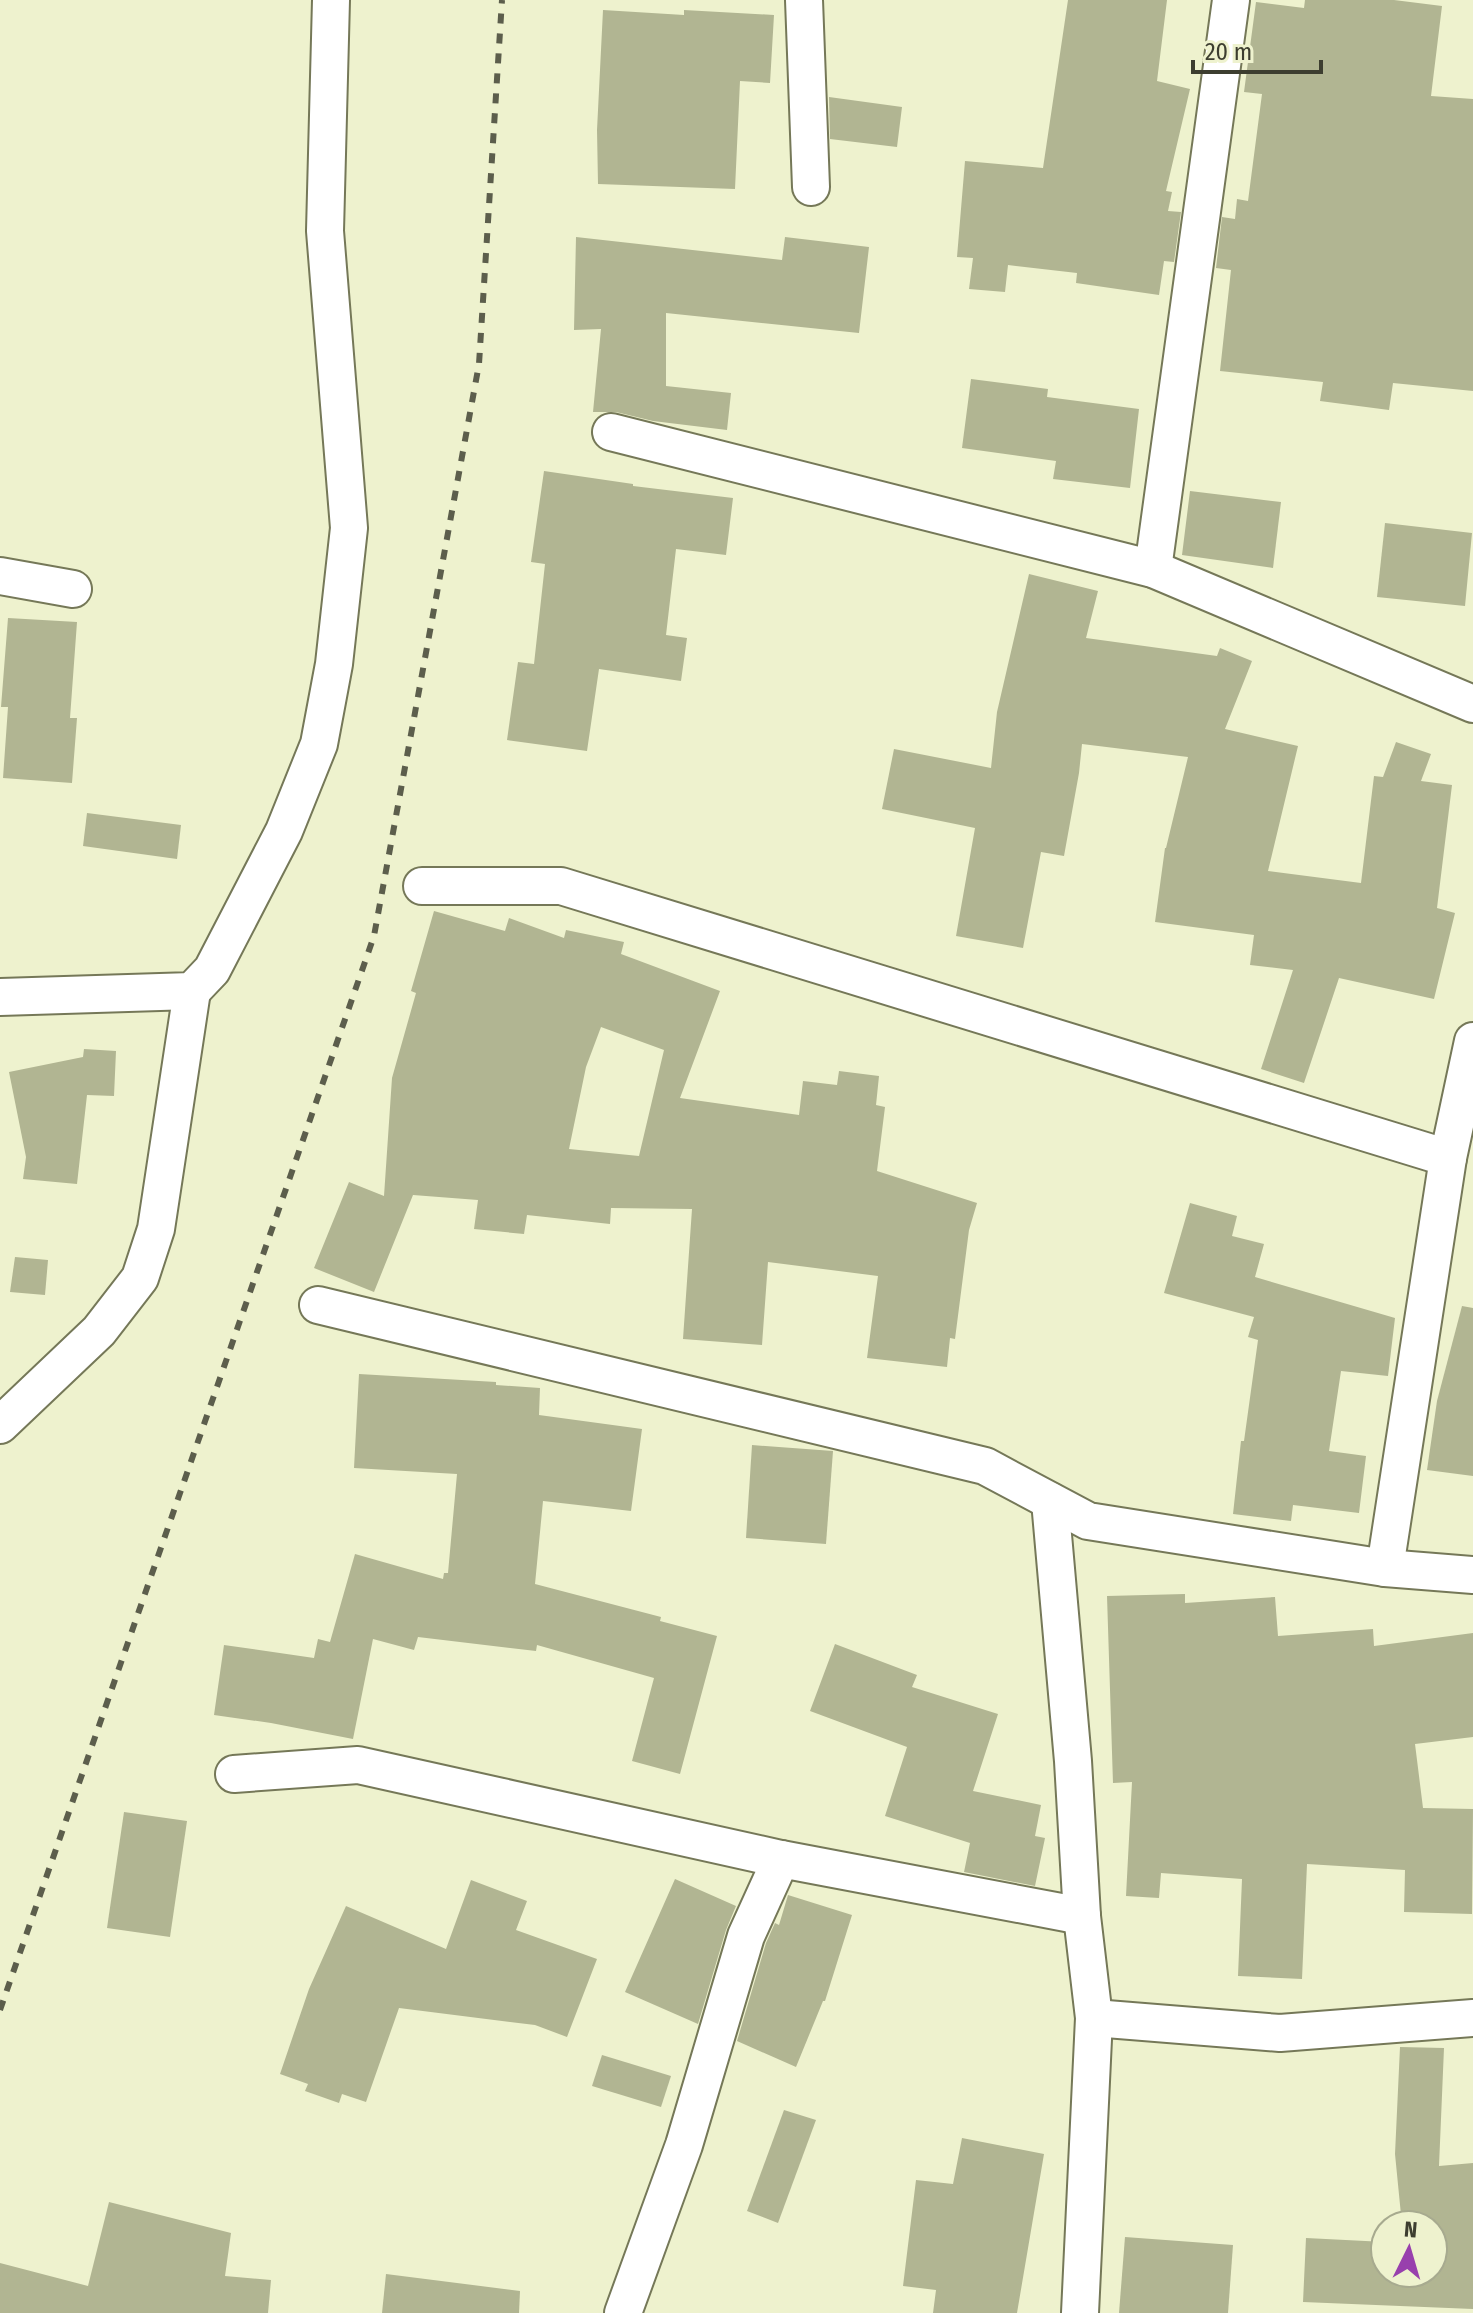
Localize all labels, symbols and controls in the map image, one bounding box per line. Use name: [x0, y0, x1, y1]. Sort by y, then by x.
scale bar: [1193, 24, 1321, 74]
text: 20 m: [1205, 38, 1252, 66]
north arrow: [1369, 2209, 1449, 2289]
text: N: [1403, 2216, 1418, 2244]

